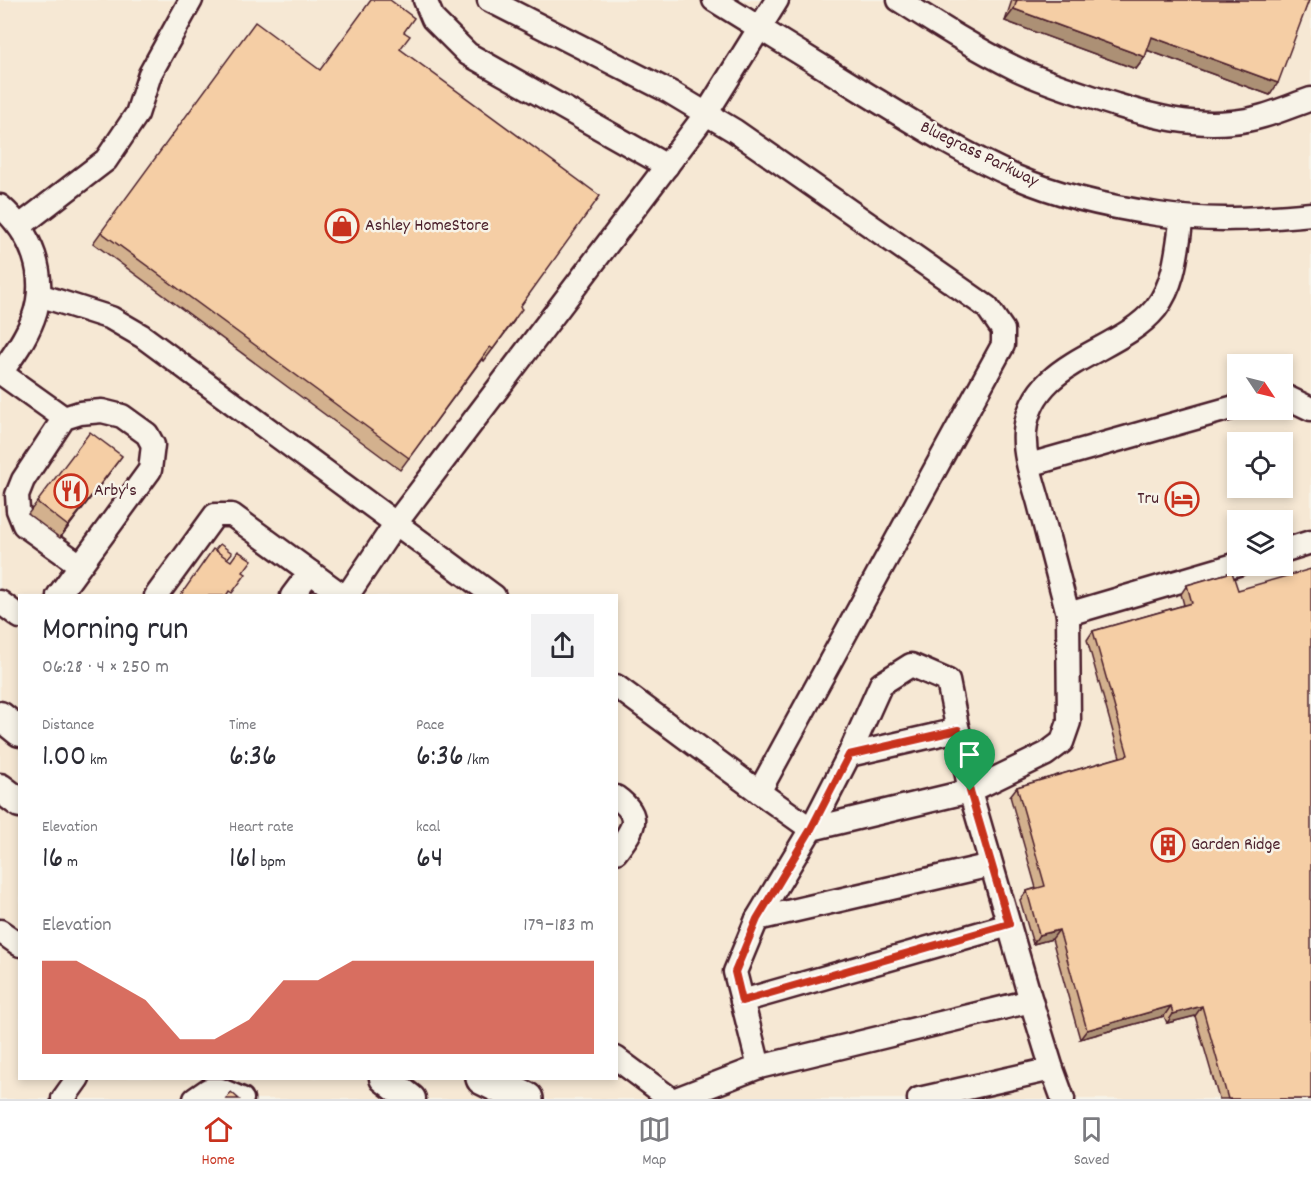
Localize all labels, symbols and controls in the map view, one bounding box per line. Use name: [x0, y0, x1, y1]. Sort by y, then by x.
street label: Bluegrass Parkway: [916, 116, 1043, 195]
shop icon: Ashley HomeStore: [324, 208, 360, 244]
place label: Ashley HomeStore: [365, 214, 489, 239]
north arrow: [1227, 354, 1293, 420]
map controls: [1227, 354, 1293, 576]
button: locate: [1227, 432, 1293, 498]
restaurant icon: Arby's: [53, 473, 89, 509]
place label: Arby's: [94, 479, 137, 504]
hotel icon: Tru: [1164, 481, 1200, 517]
place label: Tru: [1137, 487, 1159, 512]
button: layers: [1227, 510, 1293, 576]
text: Morning run: [42, 608, 189, 655]
button: share: [531, 614, 594, 677]
text: 06:28 · 4 × 250 m: [42, 654, 169, 682]
text: Distance: [42, 714, 94, 737]
text: Time: [229, 714, 256, 737]
text: Pace: [416, 714, 444, 737]
pin: [944, 729, 995, 791]
text: 1.00: [42, 737, 86, 780]
text: 6:36: [229, 737, 277, 780]
text: 6:36: [416, 737, 464, 780]
icon: arrive: [953, 738, 986, 771]
text: km: [86, 749, 107, 772]
text: /km: [464, 749, 489, 772]
text: Elevation: [42, 816, 98, 839]
text: Heart rate: [229, 816, 294, 839]
text: kcal: [416, 816, 440, 839]
building icon: Garden Ridge: [1150, 827, 1186, 863]
place label: Garden Ridge: [1191, 833, 1280, 858]
text: 16: [42, 839, 63, 882]
text: 161: [229, 839, 257, 882]
text: 64: [416, 839, 443, 882]
text: m: [63, 851, 78, 874]
text: bpm: [257, 851, 286, 874]
text: Elevation: [42, 912, 112, 940]
text: 179–183 m: [523, 912, 594, 940]
tab: Home: [201, 1113, 235, 1172]
tab: Map: [638, 1113, 671, 1172]
tab: Saved: [1074, 1113, 1110, 1172]

